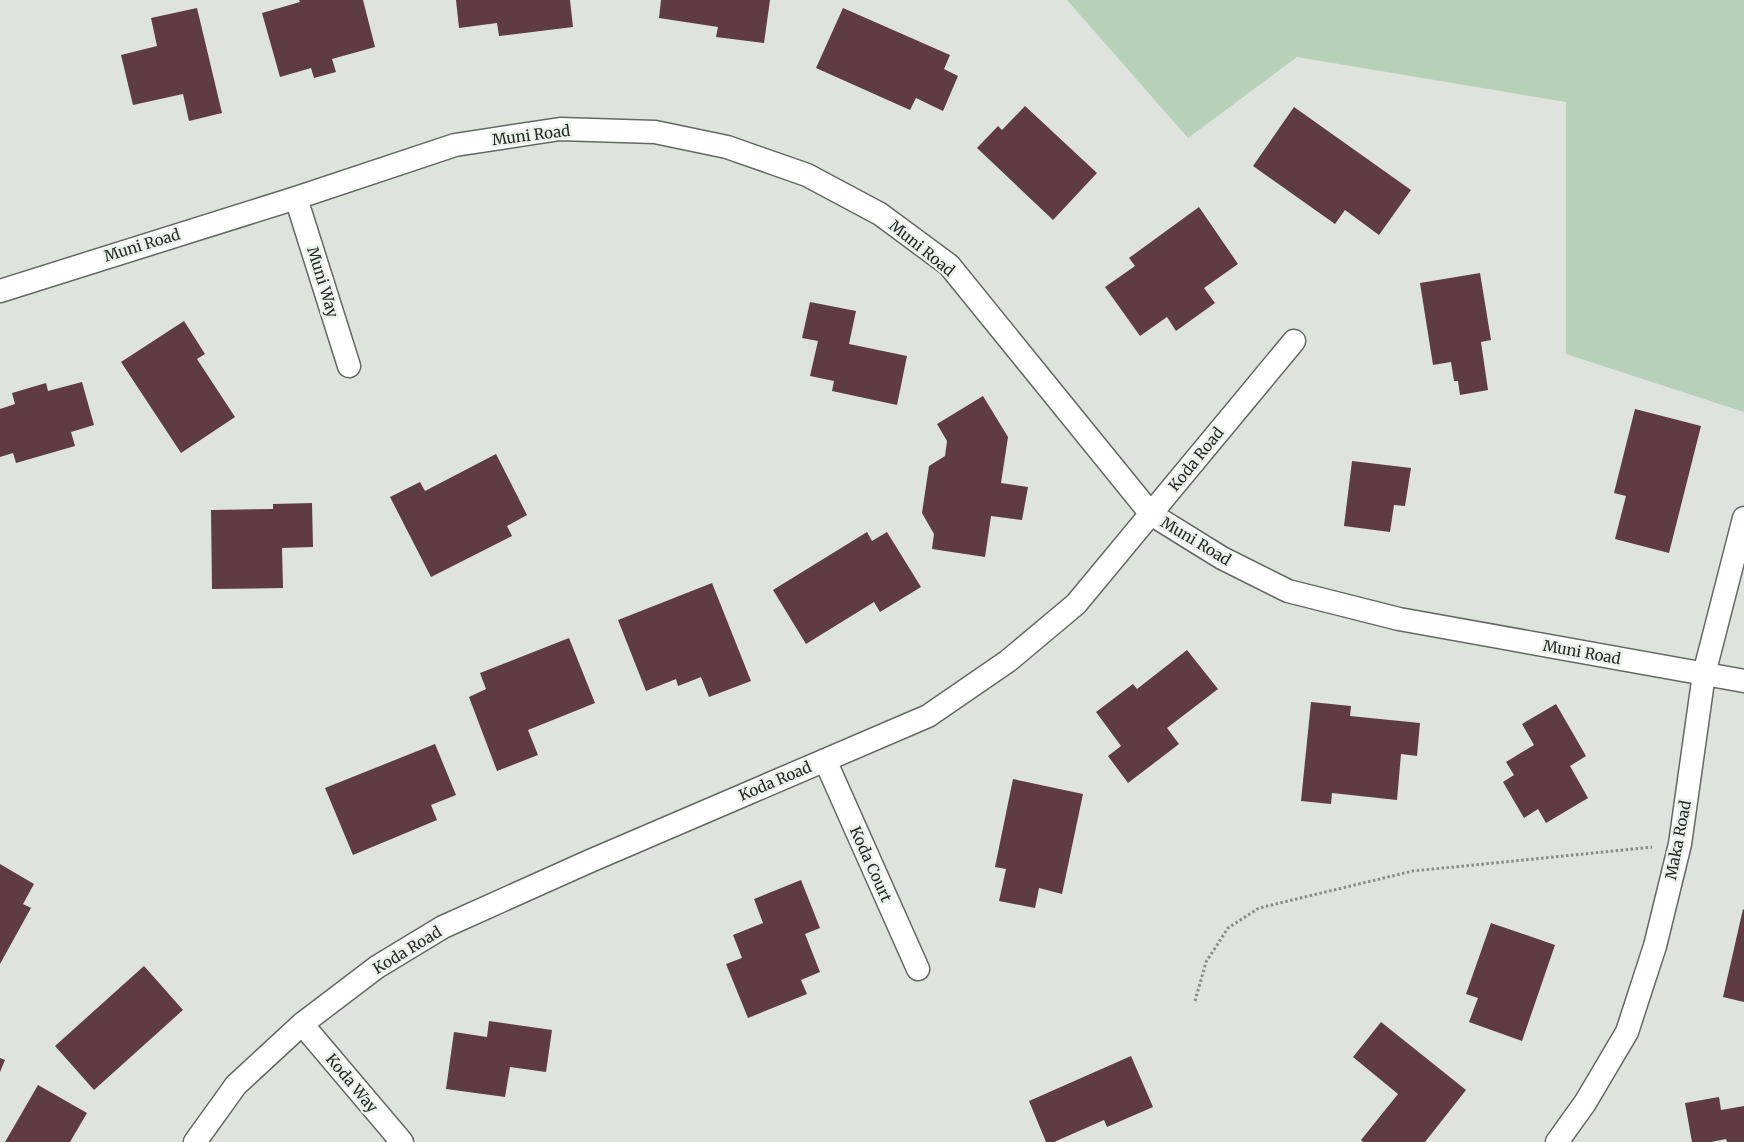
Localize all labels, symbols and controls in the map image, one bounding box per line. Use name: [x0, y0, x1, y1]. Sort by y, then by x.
street label: Muni Road: [491, 121, 571, 149]
street label: Muni Road: [885, 216, 959, 280]
street label: Muni Road: [102, 224, 182, 266]
street label: Muni Way: [303, 244, 343, 320]
street label: Koda Road: [1164, 423, 1228, 495]
street label: Muni Road: [1157, 513, 1235, 569]
street label: Muni Road: [1542, 636, 1622, 668]
street label: Koda Road: [736, 757, 814, 805]
street label: Maka Road: [1661, 799, 1695, 881]
street label: Koda Court: [846, 823, 896, 905]
street label: Koda Road: [369, 922, 445, 978]
street label: Koda Way: [322, 1050, 382, 1117]

